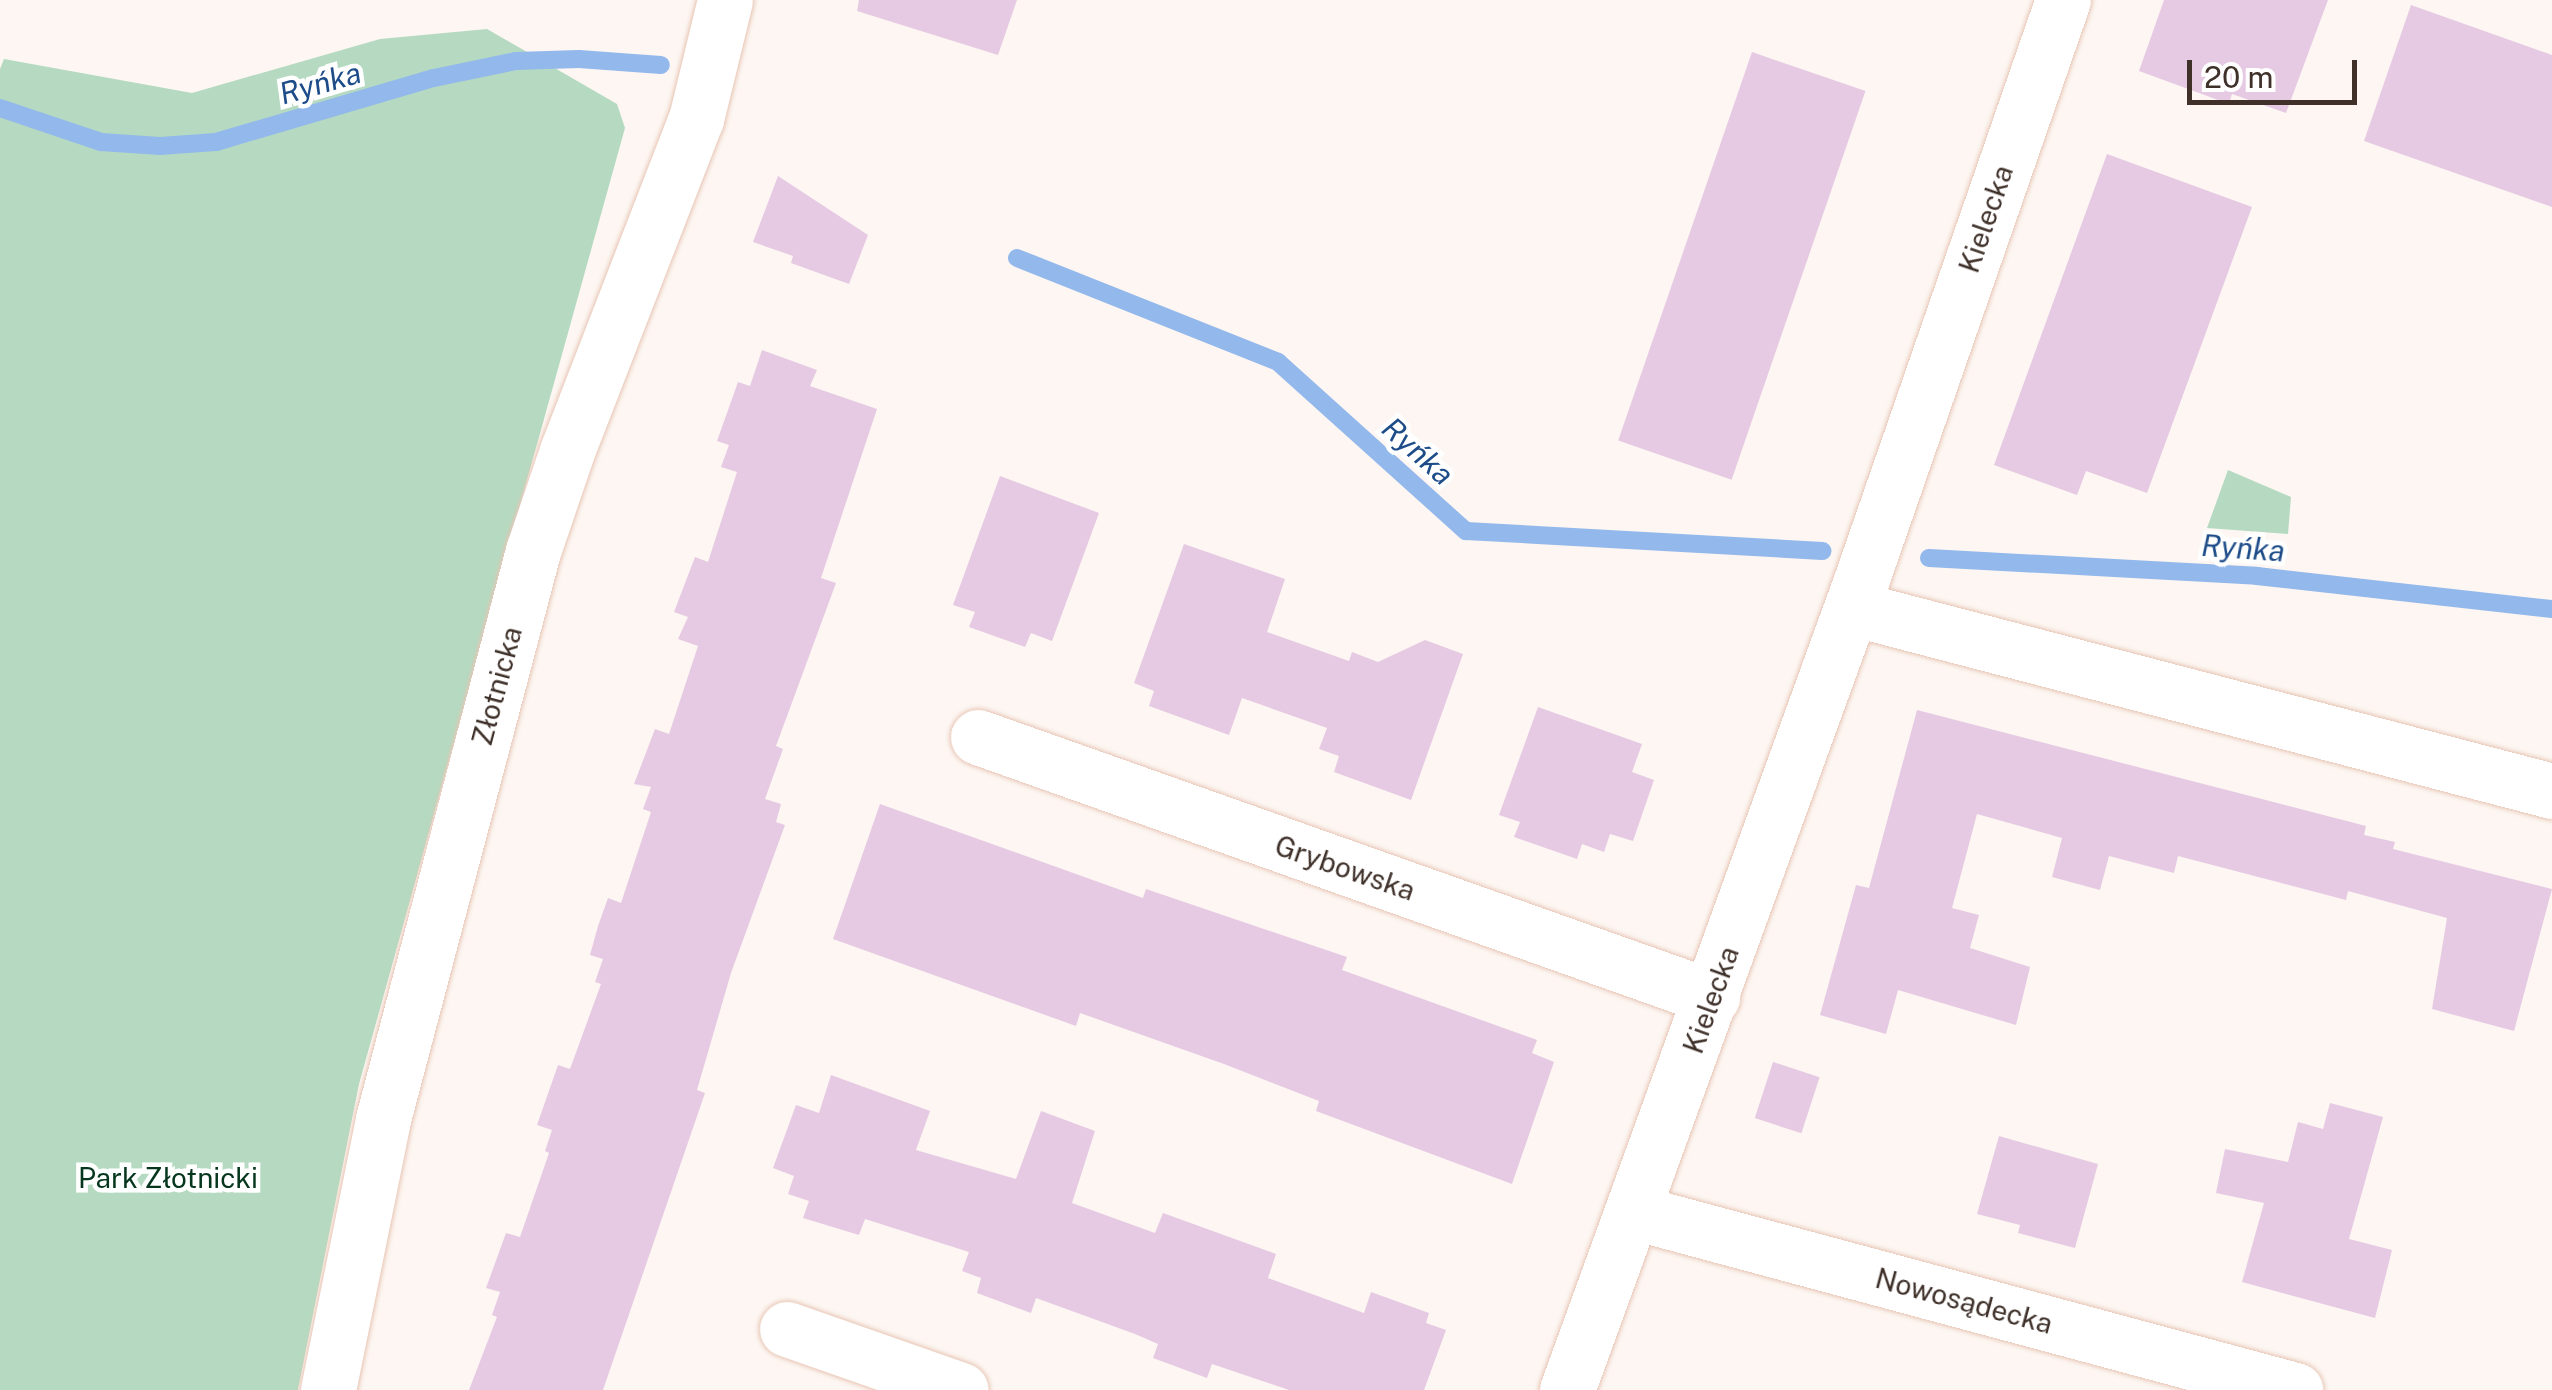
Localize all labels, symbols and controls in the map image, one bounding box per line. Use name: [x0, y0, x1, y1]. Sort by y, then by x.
scale bar: [2192, 40, 2362, 102]
water label: Ryńka: [275, 54, 365, 112]
text: 20 m: [2204, 59, 2273, 95]
street label: Kielecka: [1952, 161, 2020, 277]
water label: Ryńka: [1375, 410, 1461, 492]
water label: Ryńka: [2200, 527, 2286, 569]
street label: Złotnicka: [465, 623, 529, 749]
street label: Grybowska: [1271, 828, 1419, 908]
street label: Kielecka: [1676, 942, 1746, 1058]
park label: Park Złotnicki: [78, 1161, 258, 1195]
street label: Nowosądecka: [1872, 1261, 2056, 1341]

